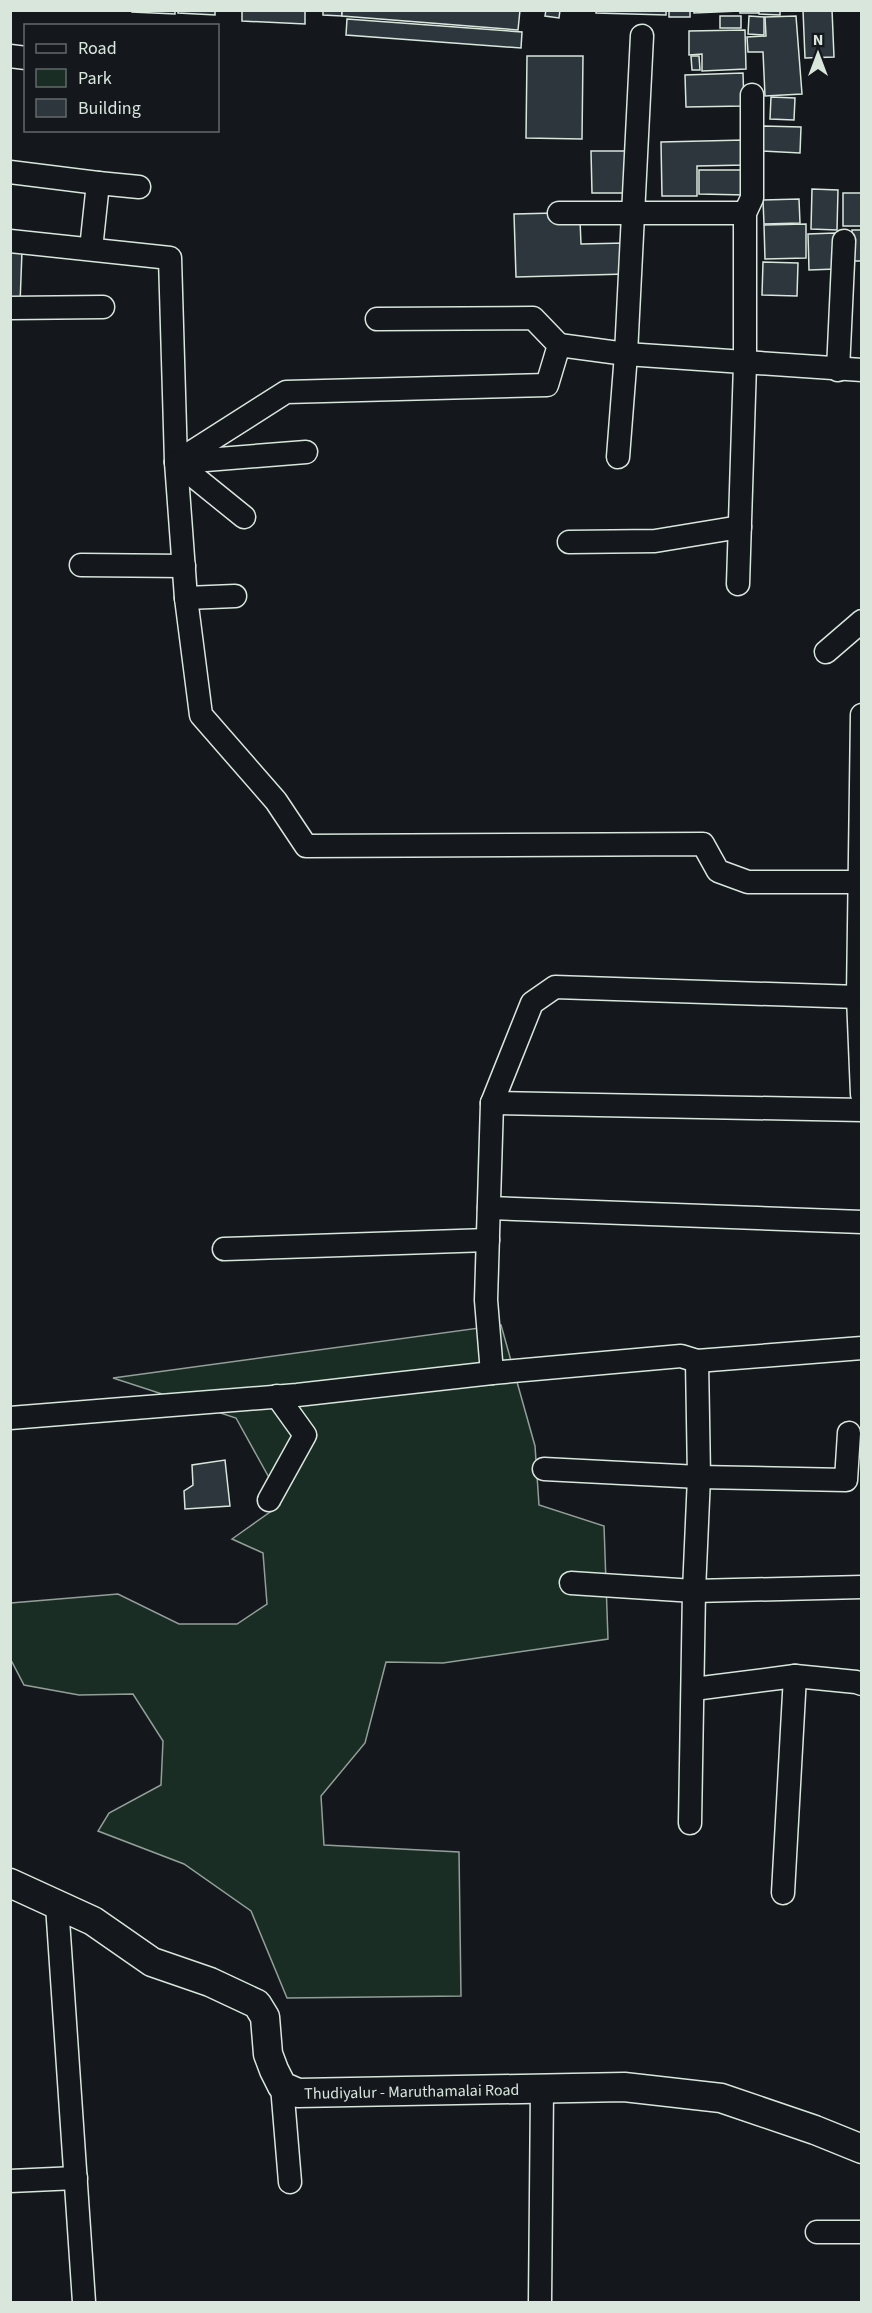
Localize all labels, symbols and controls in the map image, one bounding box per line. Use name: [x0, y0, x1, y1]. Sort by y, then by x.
legend: [24, 24, 219, 132]
north arrow: [788, 24, 848, 84]
text: N: [813, 29, 823, 51]
text: Road: [78, 36, 117, 61]
text: Park: [78, 66, 112, 91]
text: Building: [78, 96, 141, 121]
street label: Thudiyalur - Maruthamalai Road: [304, 2079, 520, 2105]

